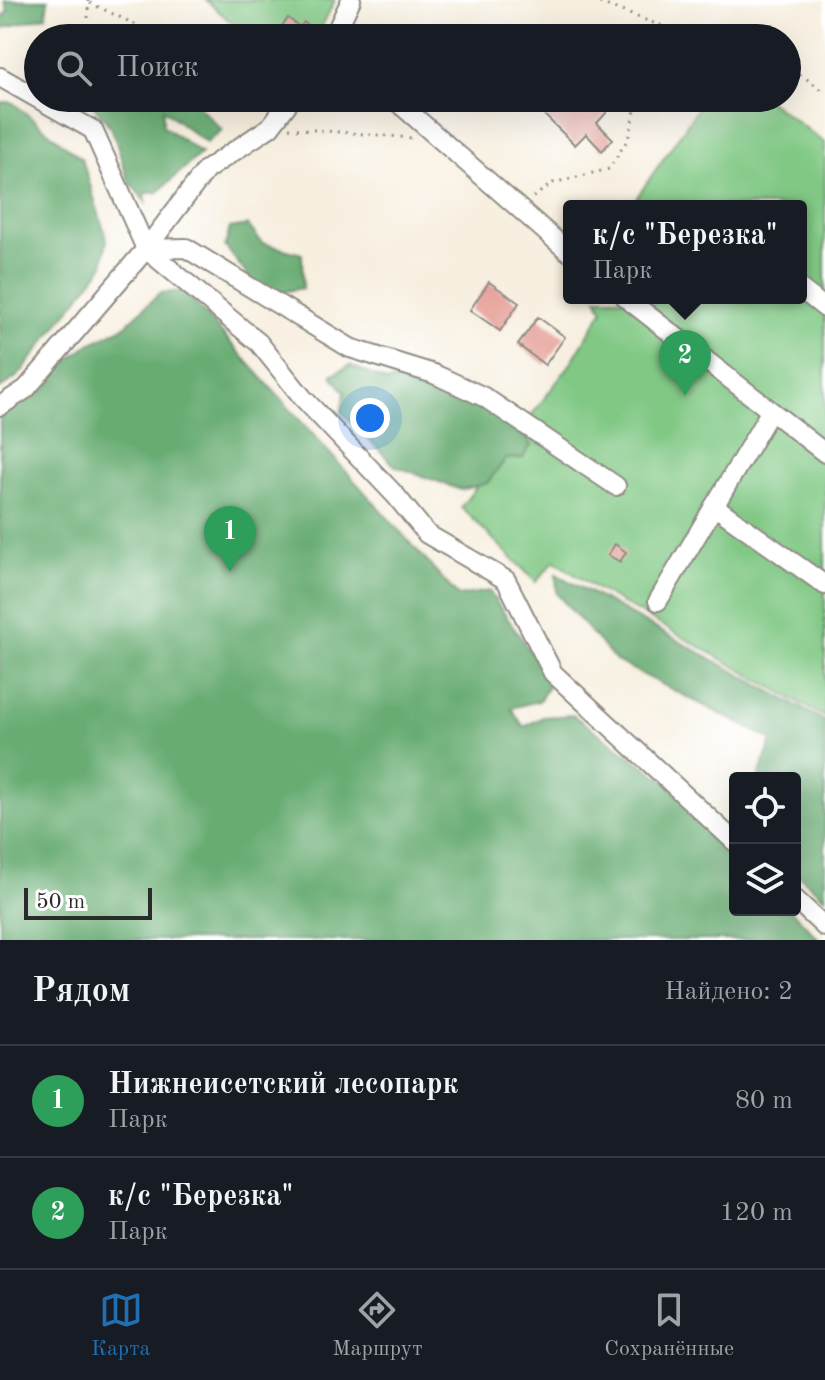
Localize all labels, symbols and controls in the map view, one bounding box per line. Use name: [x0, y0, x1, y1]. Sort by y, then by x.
search box: [24, 24, 801, 112]
icon: search: [52, 46, 96, 90]
text: Поиск: [116, 53, 199, 83]
popup: [563, 200, 807, 304]
text: к/с "Березка": [592, 221, 778, 251]
text: Парк: [592, 258, 652, 284]
pin: 2: [659, 330, 711, 396]
your location: [350, 398, 390, 438]
pin: 1: [204, 506, 256, 572]
map controls: [729, 772, 801, 916]
button: locate: [729, 772, 801, 844]
button: layers: [729, 844, 801, 916]
scale bar: [24, 884, 152, 920]
text: 50 m: [36, 891, 85, 913]
text: Рядом: [32, 975, 131, 1009]
text: Найдено: 2: [664, 979, 793, 1005]
text: Нижнеисетский лесопарк: [108, 1070, 458, 1100]
text: 1: [50, 1088, 66, 1114]
text: 80 m: [735, 1088, 793, 1114]
text: Парк: [108, 1107, 168, 1133]
text: к/с "Березка": [108, 1182, 293, 1212]
text: 2: [50, 1200, 66, 1226]
text: 120 m: [720, 1200, 793, 1226]
text: Парк: [108, 1219, 168, 1245]
tab: Карта: [91, 1288, 150, 1363]
tab: Маршрут: [332, 1288, 423, 1363]
tab: Сохранённые: [604, 1288, 734, 1363]

